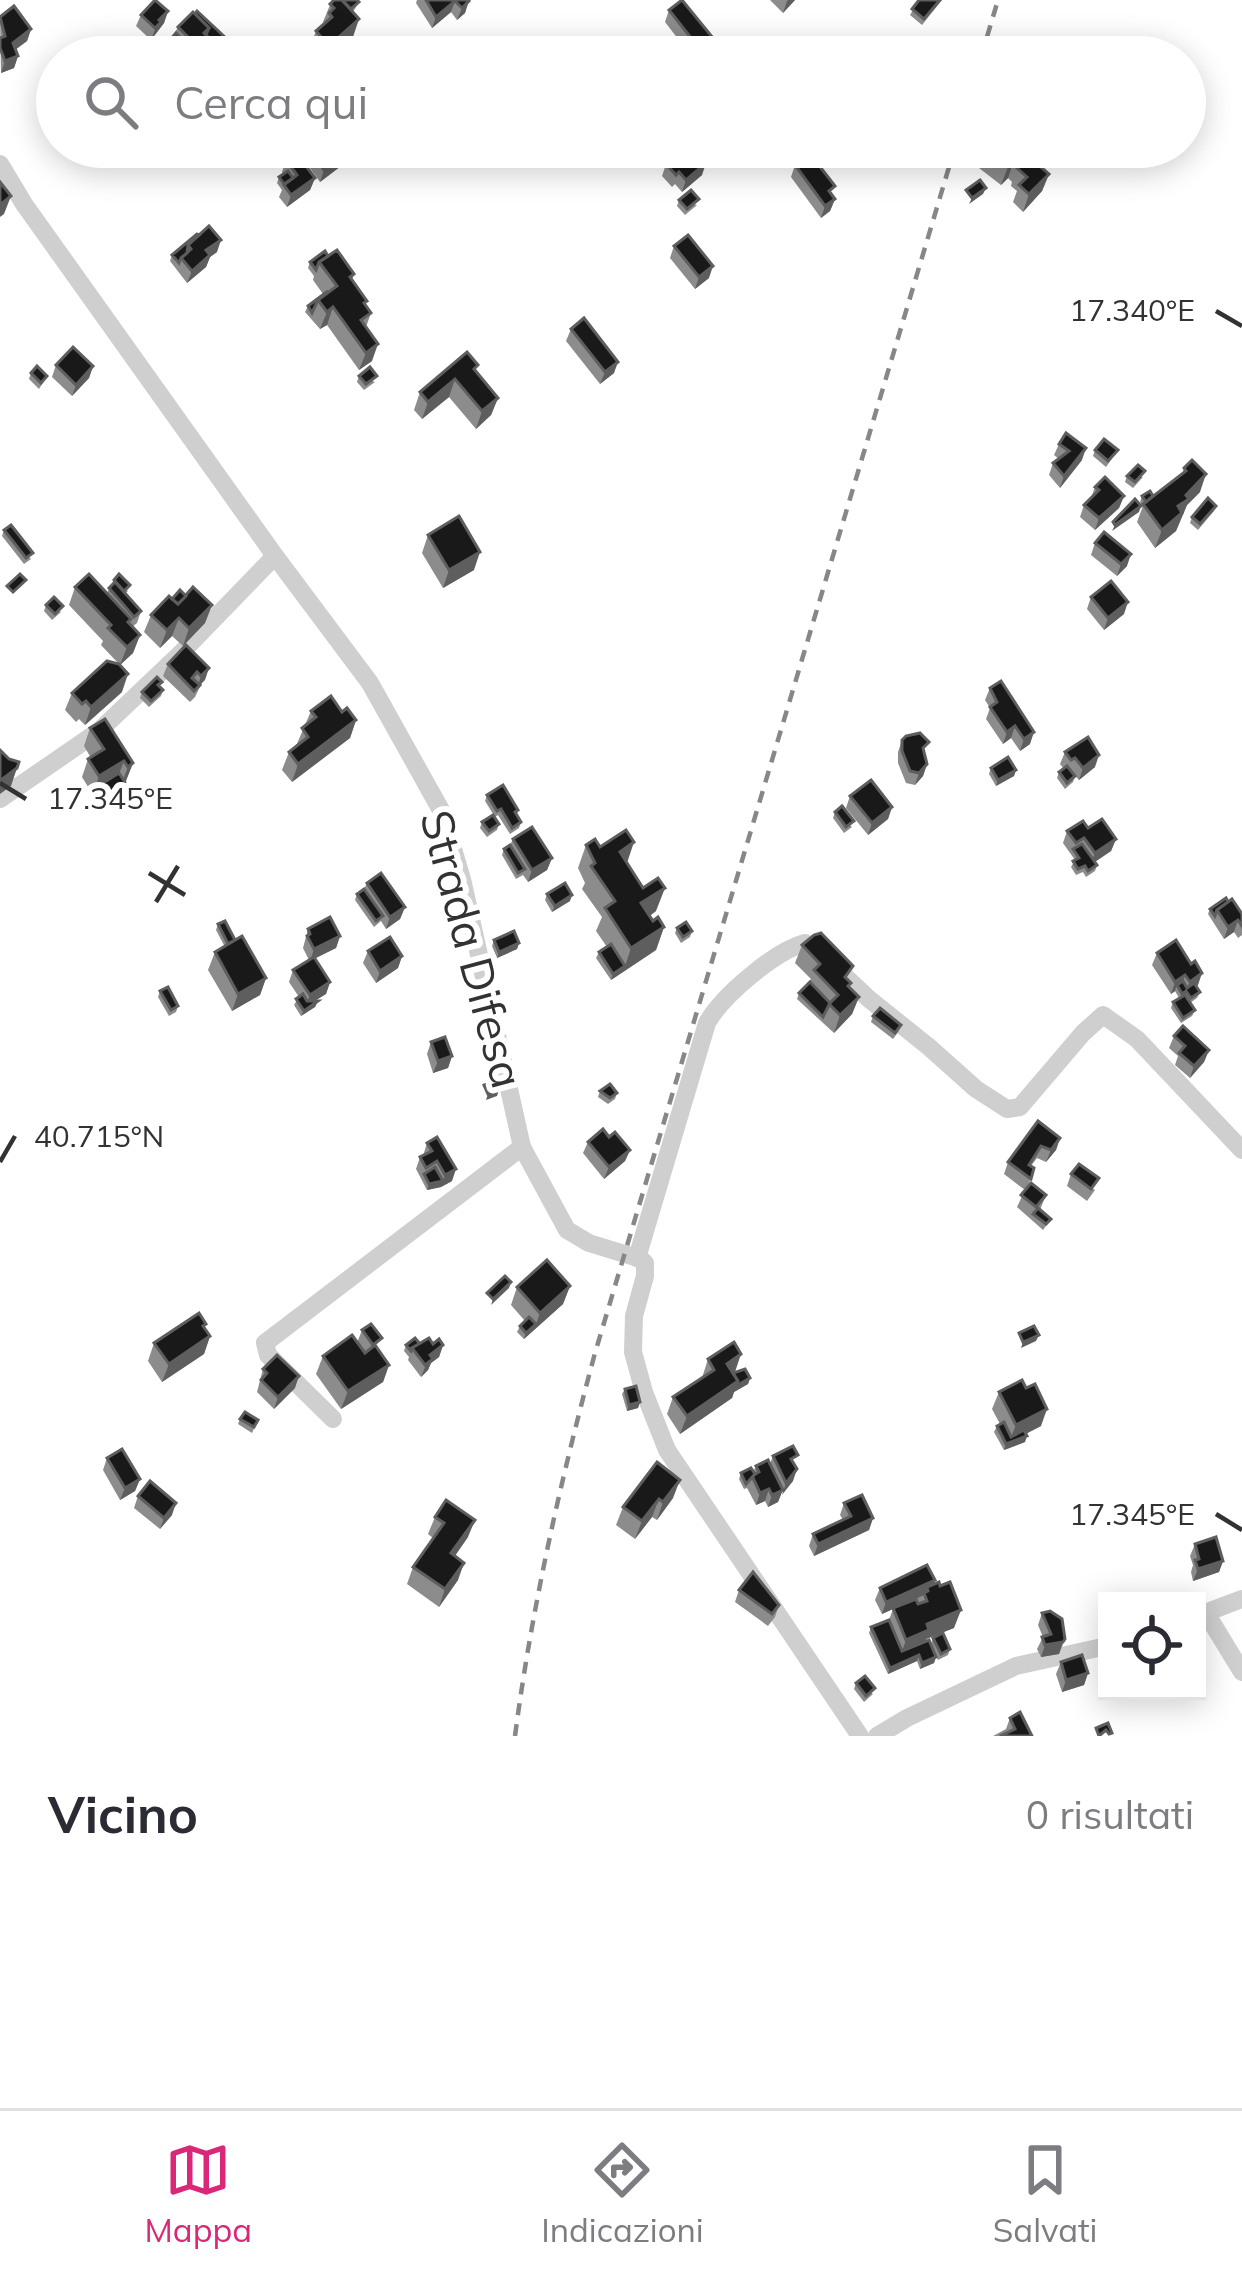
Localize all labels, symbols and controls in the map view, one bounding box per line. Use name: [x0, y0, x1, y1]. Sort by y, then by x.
search box: [36, 36, 1206, 168]
icon: search: [78, 69, 144, 135]
text: Cerca qui: [174, 74, 368, 130]
text: 17.340°E: [1069, 291, 1195, 329]
text: 17.345°E: [47, 779, 173, 817]
street label: Strada Difesa: [409, 804, 537, 1094]
text: 40.715°N: [34, 1117, 164, 1155]
text: 17.345°E: [1069, 1495, 1195, 1533]
map controls: [1098, 1592, 1206, 1700]
button: locate: [1098, 1592, 1206, 1700]
text: Vicino: [48, 1782, 198, 1846]
text: 0 risultati: [1026, 1790, 1194, 1839]
tab: Mappa: [145, 2137, 252, 2250]
tab: Indicazioni: [541, 2137, 704, 2250]
tab: Salvati: [993, 2137, 1097, 2250]

